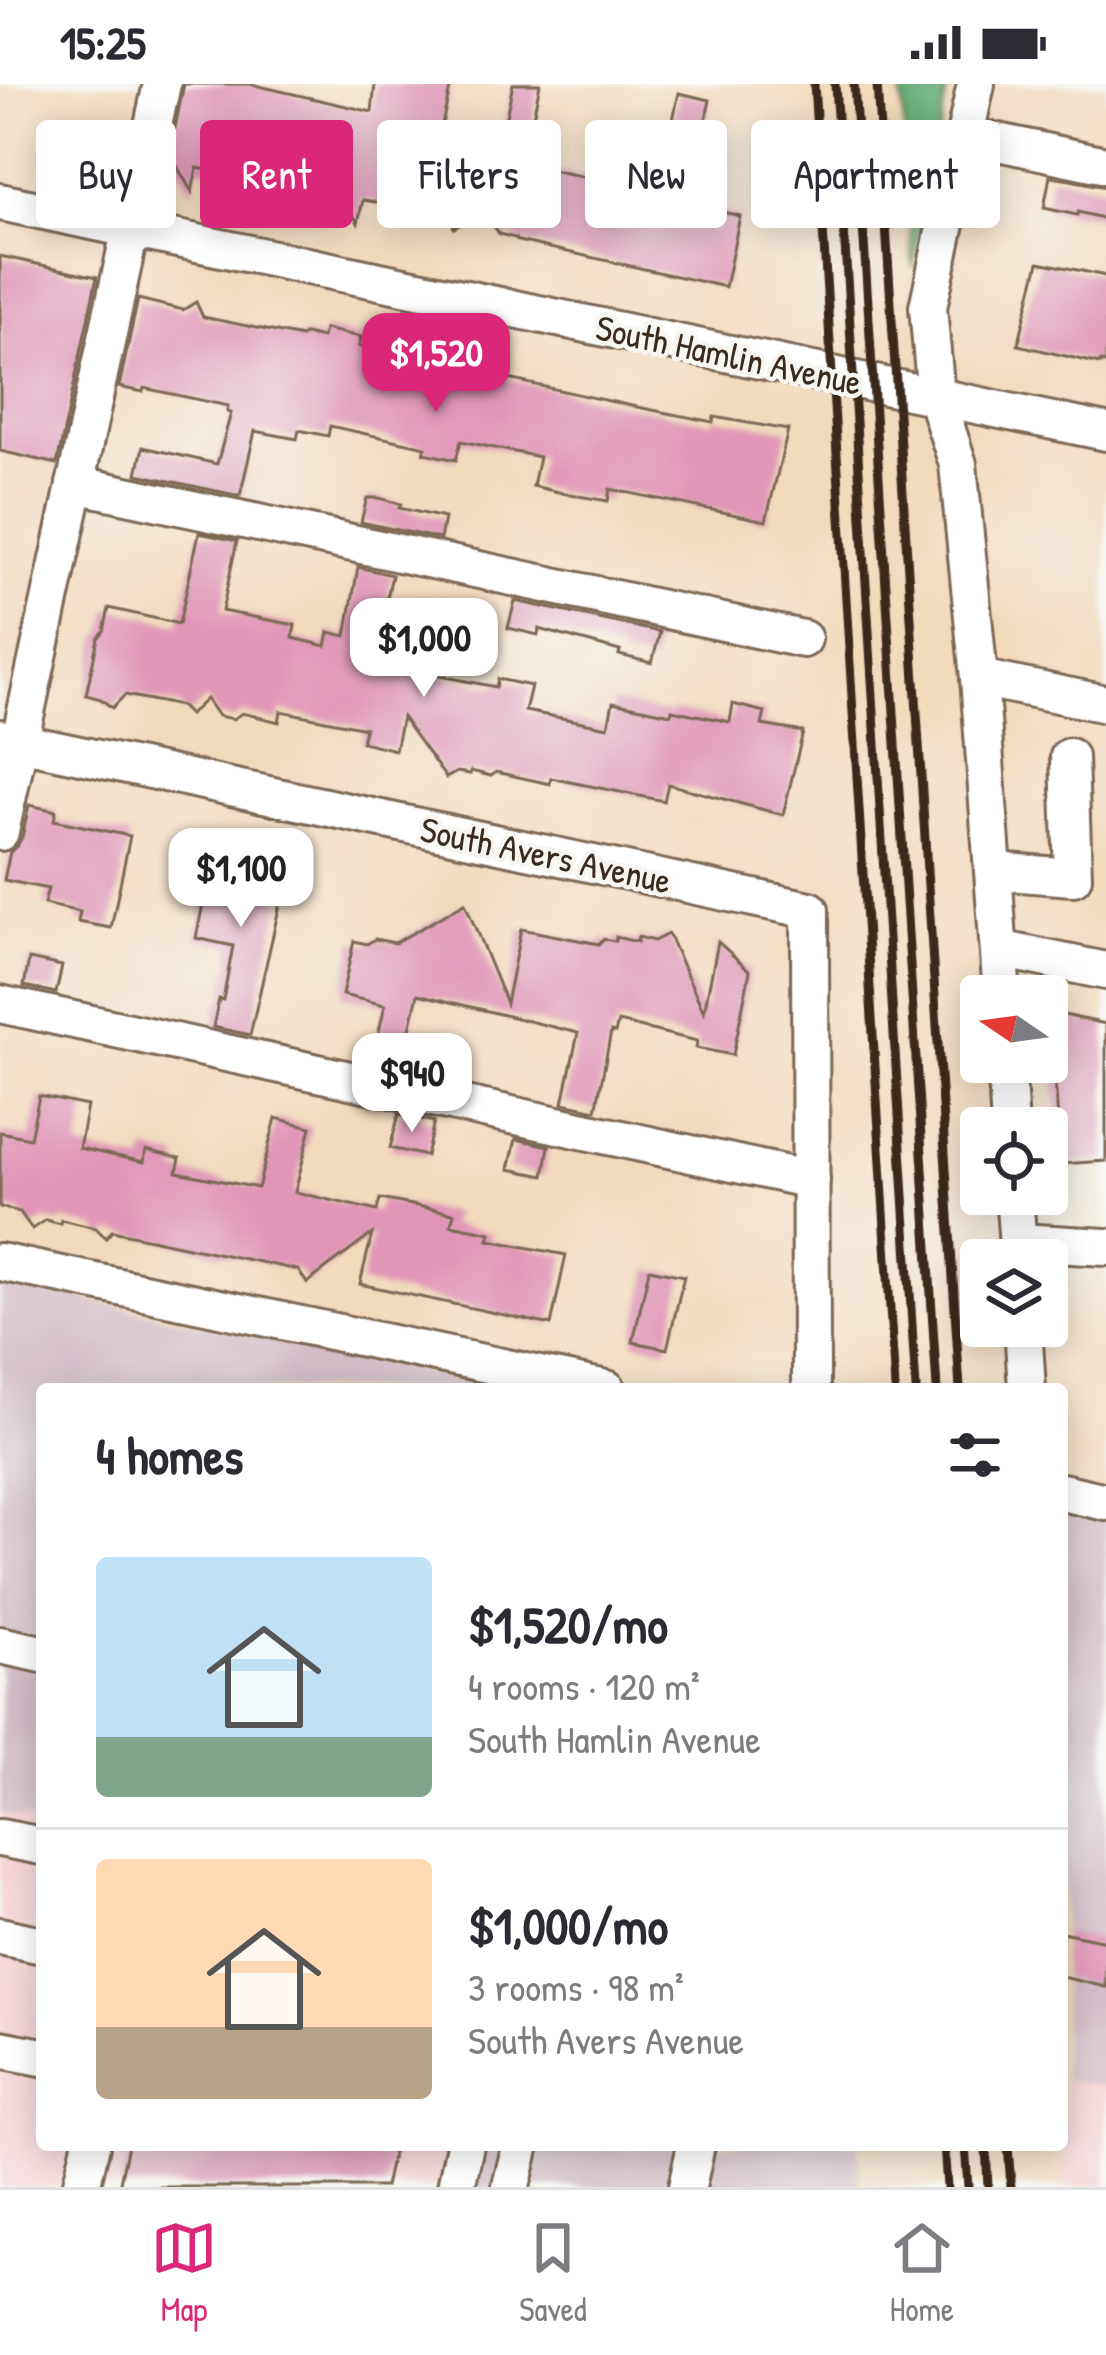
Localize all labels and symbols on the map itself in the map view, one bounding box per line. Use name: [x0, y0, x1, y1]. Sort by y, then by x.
street label: South Hamlin Avenue: [592, 302, 866, 406]
pin: $1,520: [338, 313, 534, 415]
pin: $1,000: [326, 598, 522, 700]
street label: South Avers Avenue: [416, 804, 676, 904]
pin: $1,100: [143, 828, 339, 930]
north arrow: [960, 975, 1068, 1083]
pin: $940: [341, 1033, 483, 1135]

